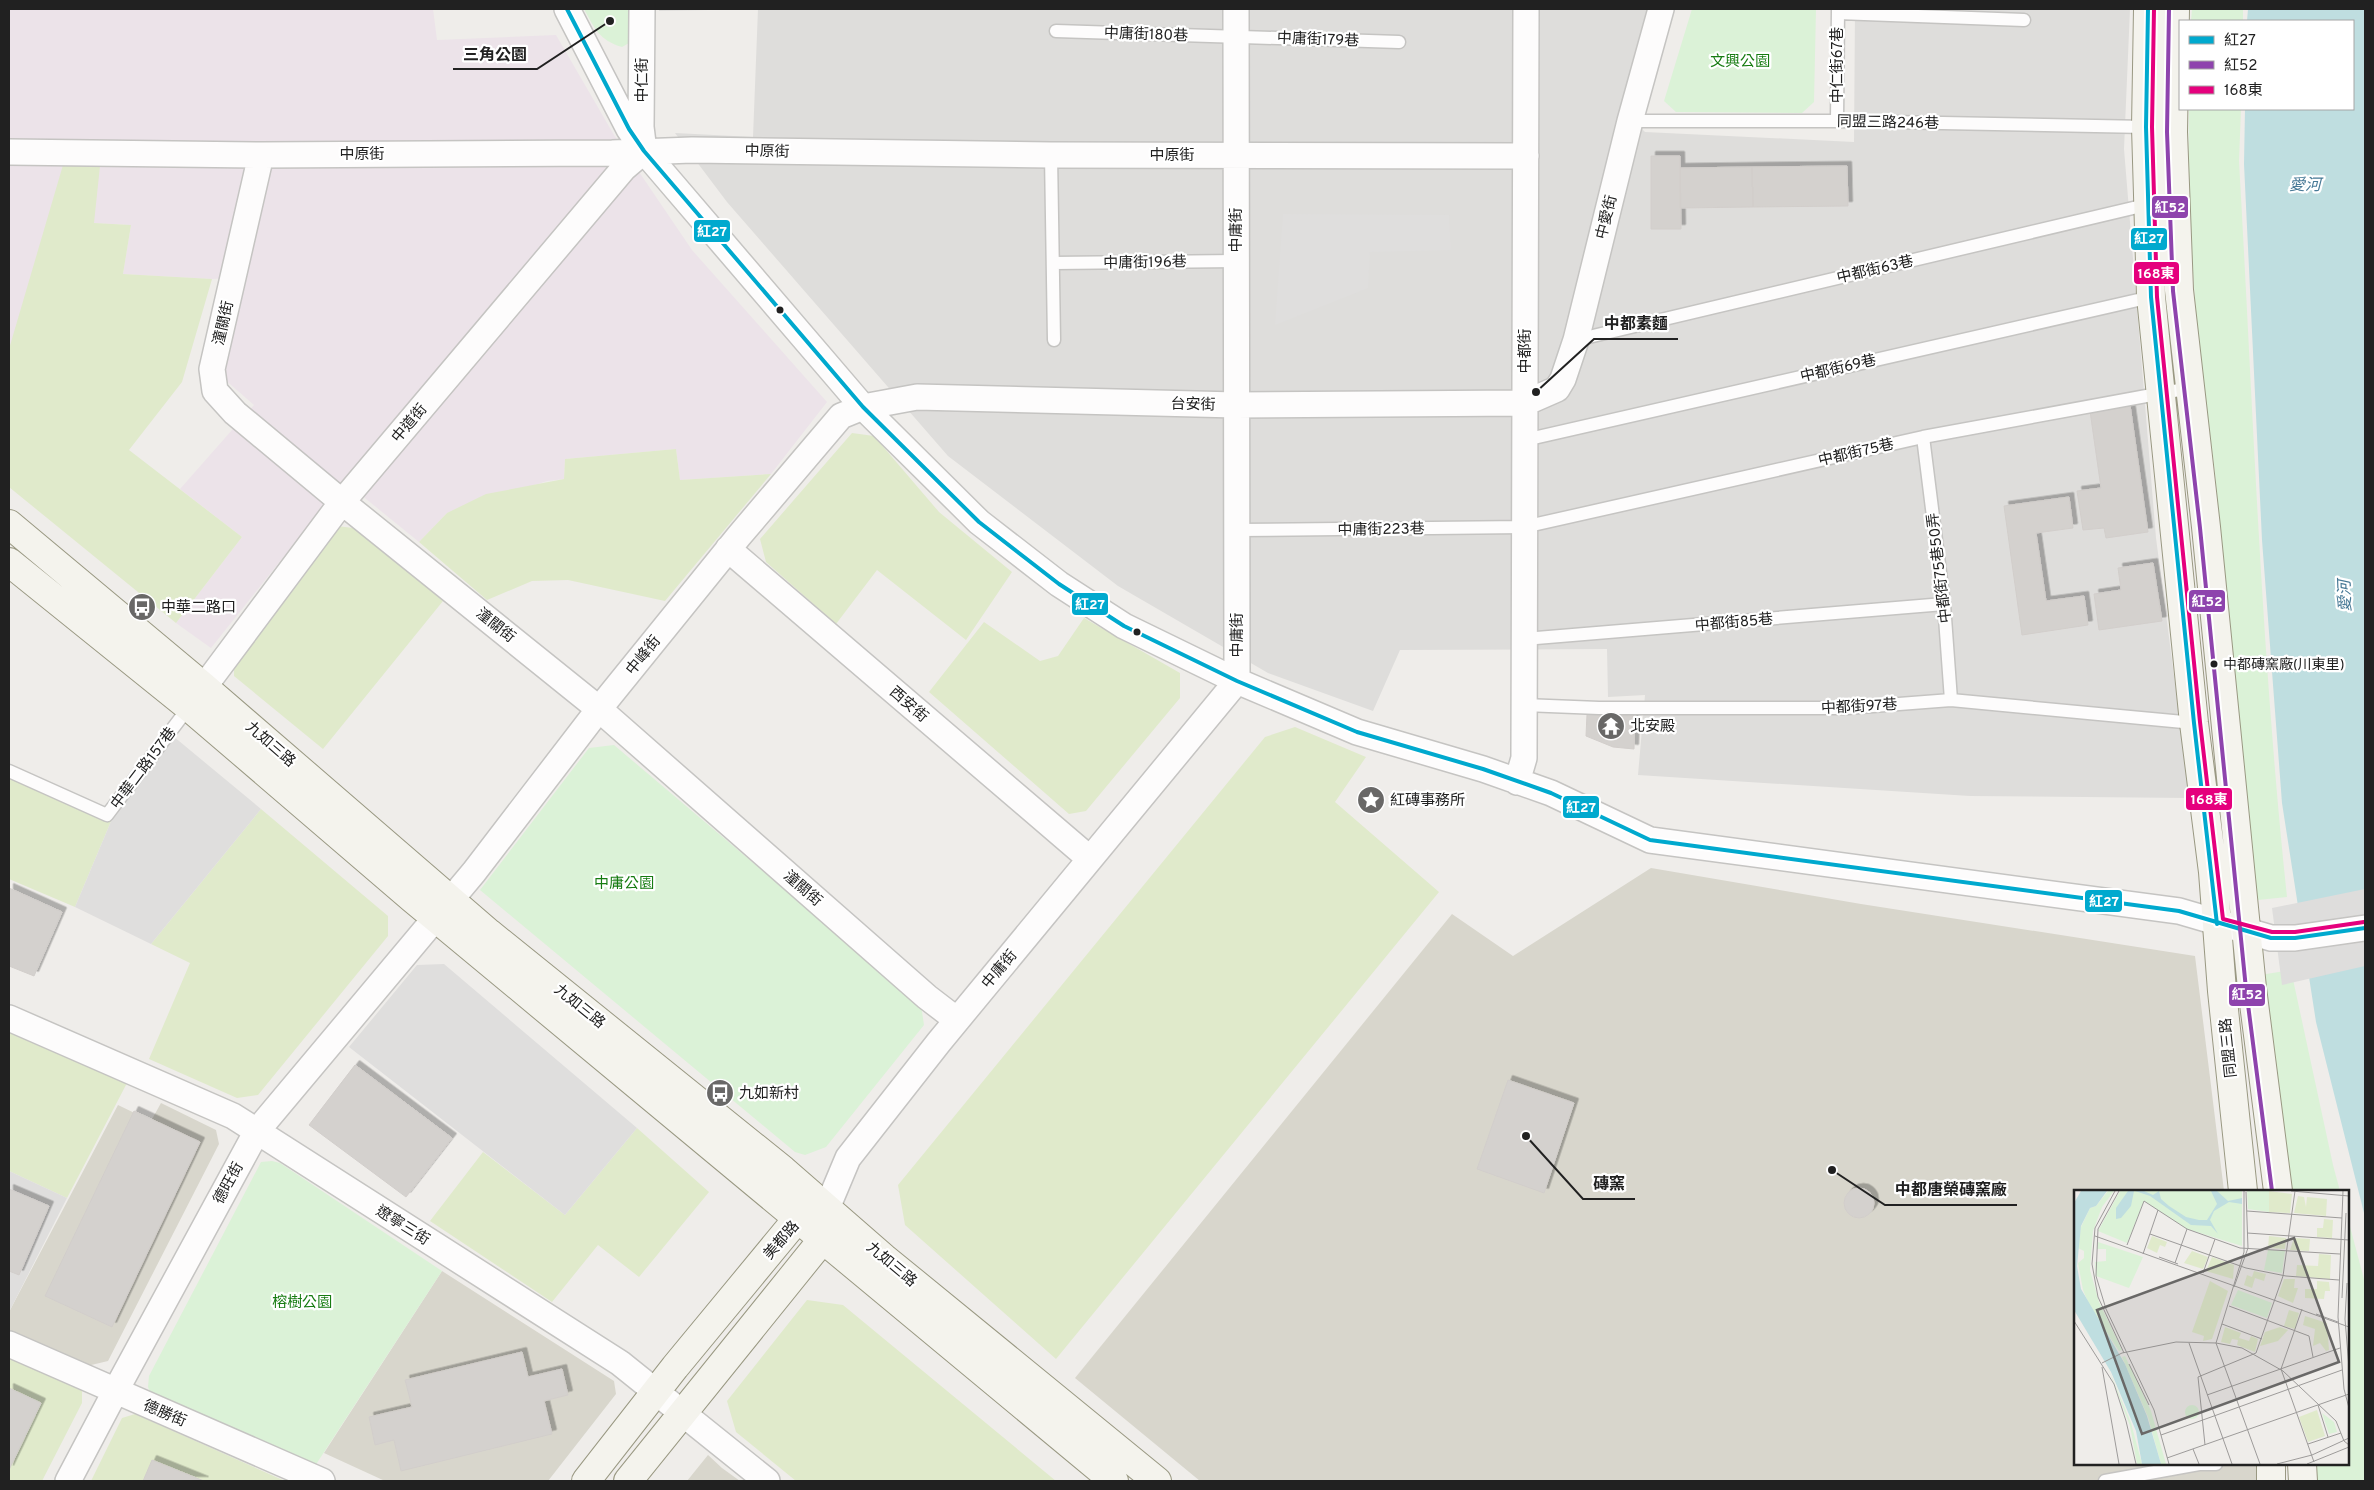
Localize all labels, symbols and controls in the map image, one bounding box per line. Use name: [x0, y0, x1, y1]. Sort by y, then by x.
legend: [2179, 20, 2354, 110]
street label: 中庸街180巷: [1104, 25, 1188, 46]
street label: 中仁街67巷: [1829, 27, 1848, 103]
street label: 中庸街179巷: [1276, 30, 1359, 51]
text: 紅27: [2224, 32, 2256, 51]
callout: 三角公園: [453, 38, 537, 69]
text: 三角公園: [463, 46, 527, 66]
park label: 文興公園: [1710, 53, 1770, 72]
street label: 中仁街: [634, 57, 653, 103]
text: 紅52: [2224, 57, 2257, 76]
text: 168東: [2224, 82, 2263, 101]
street label: 同盟三路246巷: [1837, 113, 1939, 134]
street label: 中原街: [744, 143, 790, 162]
street label: 中原街: [339, 146, 385, 165]
street label: 中原街: [1149, 147, 1195, 166]
water label: 愛河: [2289, 176, 2324, 196]
street label: 中愛街: [1593, 193, 1622, 242]
line badge: 紅52: [2151, 195, 2189, 219]
text: 紅52: [2154, 200, 2186, 217]
street label: 中庸街: [1228, 207, 1247, 253]
line badge: 紅27: [693, 219, 731, 243]
text: 紅27: [697, 224, 727, 241]
line badge: 紅27: [2130, 227, 2168, 251]
text: 紅27: [2134, 231, 2164, 248]
street label: 中都街63巷: [1835, 252, 1915, 288]
street label: 中庸街196巷: [1103, 253, 1187, 274]
line badge: 168東: [2133, 261, 2180, 285]
text: 168東: [2137, 266, 2175, 283]
street label: 潼關街: [210, 299, 239, 347]
unlabelled marker: [775, 305, 785, 315]
callout: 中都素麵: [1594, 308, 1678, 339]
text: 中都素麵: [1604, 315, 1668, 335]
street label: 中都街: [1517, 328, 1536, 374]
street label: 中都街69巷: [1798, 352, 1878, 387]
street label: 台安街: [1170, 396, 1216, 415]
street label: 中道街: [388, 401, 432, 447]
street label: 中都街75巷: [1817, 436, 1896, 471]
street label: 中都街75巷50弄: [1924, 512, 1957, 624]
street label: 中庸街223巷: [1337, 520, 1425, 541]
water label: 愛河: [2335, 577, 2357, 612]
line badge: 紅52: [2188, 589, 2226, 613]
bus stop icon: 中華二路口: [127, 592, 157, 622]
line badge: 紅27: [1071, 592, 1109, 616]
text: 紅52: [2191, 594, 2223, 611]
text: 紅27: [1075, 597, 1105, 614]
place label: 中華二路口: [161, 599, 236, 618]
street label: 潼關街: [472, 605, 519, 648]
street label: 中都街85巷: [1694, 611, 1774, 636]
street label: 中庸街: [1229, 612, 1248, 658]
unlabelled marker: [1132, 627, 1142, 637]
street label: 中峰街: [622, 632, 666, 679]
place label: 中都磚窯廠(川東里): [2223, 656, 2345, 674]
marker: 中都磚窯廠(川東里): [2209, 659, 2219, 669]
street label: 西安街: [885, 683, 931, 727]
street label: 中都街97巷: [1820, 696, 1898, 719]
temple icon: 北安殿: [1596, 711, 1626, 741]
place label: 北安殿: [1630, 717, 1675, 737]
street label: 九如三路: [241, 718, 300, 772]
street label: 中華二路157巷: [107, 724, 181, 814]
place icon: 紅磚事務所: [1356, 785, 1386, 815]
line badge: 168東: [2185, 787, 2233, 811]
place label: 紅磚事務所: [1390, 792, 1465, 811]
text: 168東: [2190, 792, 2228, 809]
line badge: 紅27: [1562, 795, 1600, 819]
text: 紅27: [1566, 800, 1596, 817]
street label: 潼關街: [779, 867, 825, 911]
park label: 中庸公園: [594, 875, 654, 894]
line badge: 紅27: [2084, 889, 2123, 913]
text: 紅27: [2089, 894, 2119, 911]
street label: 中庸街: [978, 947, 1022, 993]
street label: 九如三路: [550, 980, 609, 1033]
line badge: 紅52: [2228, 983, 2266, 1007]
text: 紅52: [2231, 987, 2263, 1004]
street label: 同盟三路: [2217, 1017, 2242, 1079]
bus stop icon: 九如新村: [705, 1078, 735, 1108]
place label: 九如新村: [739, 1084, 799, 1104]
street label: 德旺街: [209, 1159, 249, 1208]
callout: 磚窯: [1583, 1168, 1635, 1199]
text: 磚窯: [1593, 1174, 1625, 1195]
callout: 中都唐榮磚窯廠: [1885, 1174, 2017, 1205]
text: 中都唐榮磚窯廠: [1895, 1180, 2007, 1201]
inset map: [2074, 1190, 2349, 1465]
street label: 遼寧三街: [372, 1202, 433, 1250]
street label: 美都路: [760, 1218, 804, 1264]
street label: 九如三路: [862, 1238, 921, 1292]
park label: 榕樹公園: [272, 1293, 332, 1313]
street label: 德勝街: [140, 1396, 189, 1432]

